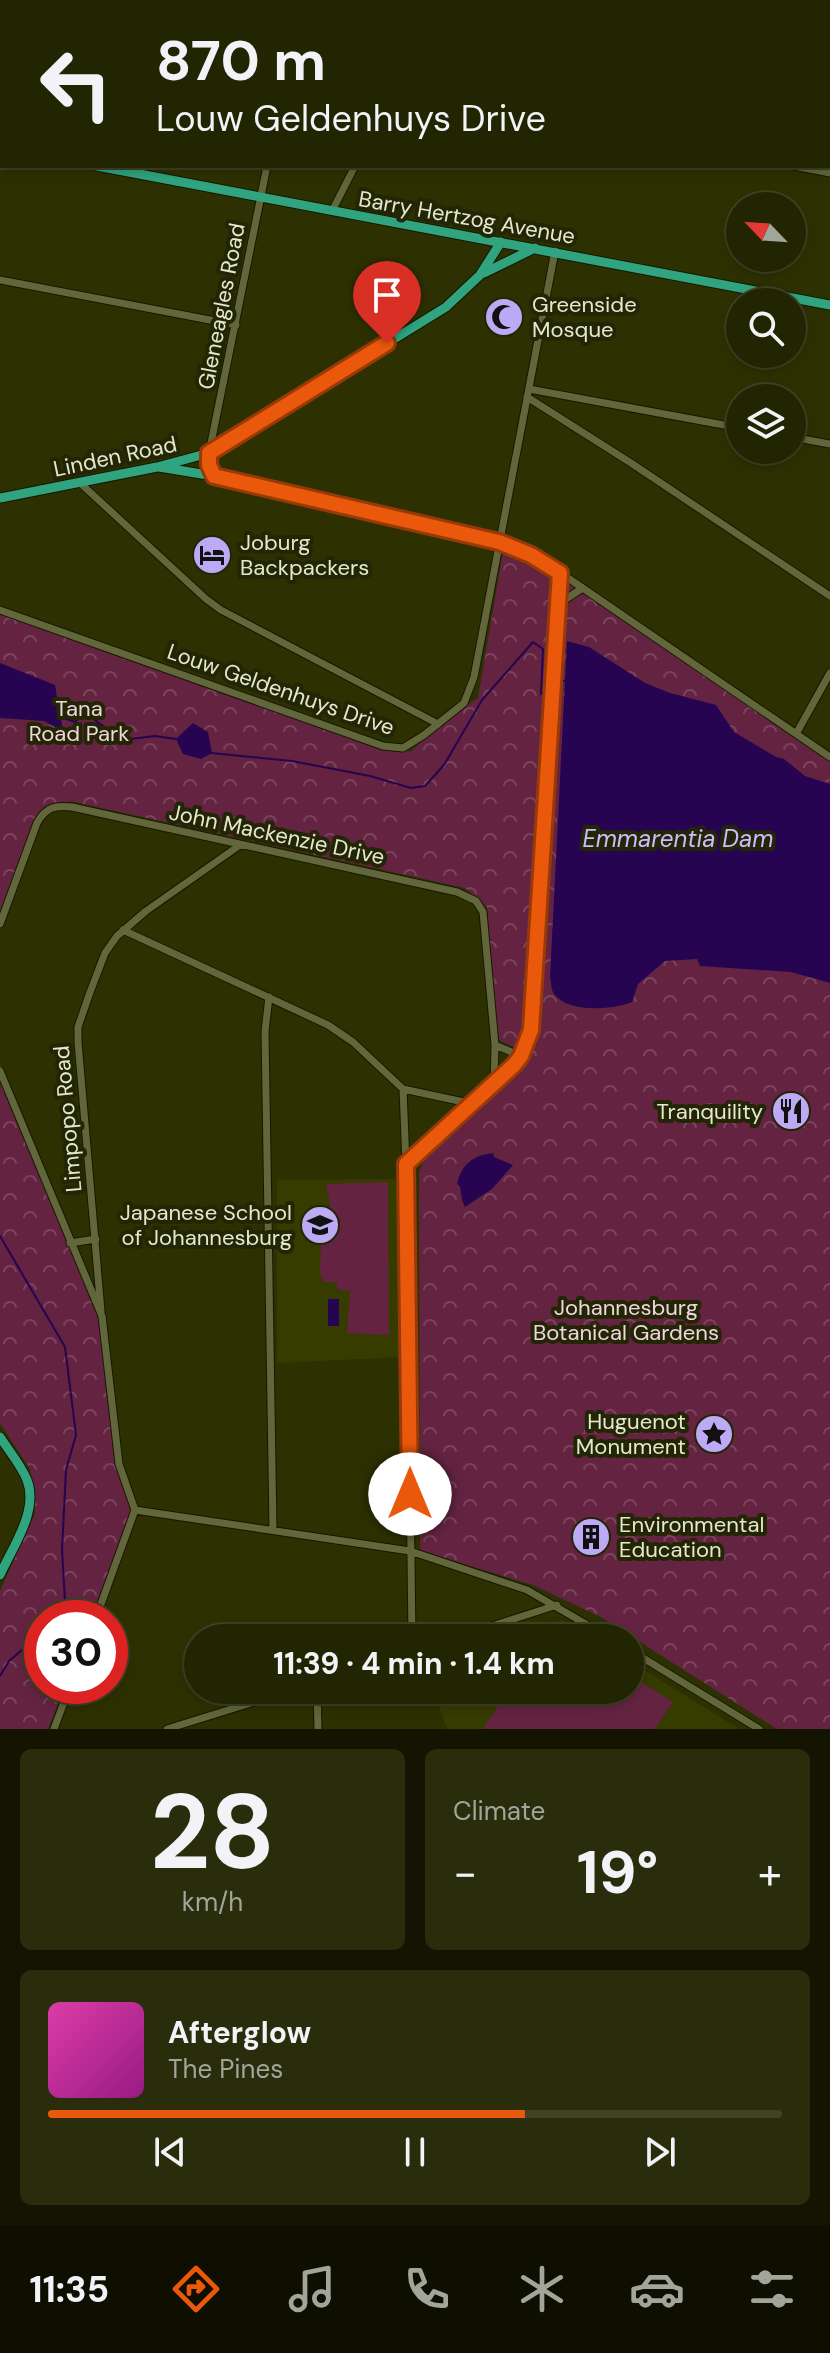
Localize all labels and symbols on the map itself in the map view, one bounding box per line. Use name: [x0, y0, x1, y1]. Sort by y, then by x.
street label: Barry Hertzog Avenue: [356, 184, 577, 251]
north arrow: [726, 192, 806, 272]
street label: Gleneagles Road: [191, 220, 252, 392]
pin: [353, 261, 421, 343]
place label: Greenside Mosque: [532, 290, 637, 344]
mosque icon: Greenside Mosque: [483, 296, 525, 338]
street label: Linden Road: [51, 429, 179, 484]
place label: Joburg Backpackers: [240, 528, 369, 582]
hotel icon: Joburg Backpackers: [191, 534, 233, 576]
street label: Louw Geldenhuys Drive: [163, 637, 398, 742]
park label: Tana Road Park: [29, 694, 129, 748]
street label: John Mackenzie Drive: [167, 797, 387, 871]
water label: Emmarentia Dam: [583, 823, 773, 854]
street label: Limpopo Road: [47, 1044, 88, 1194]
restaurant icon: Tranquility: [770, 1090, 812, 1132]
place label: Tranquility: [656, 1097, 763, 1126]
place label: Japanese School of Johannesburg: [120, 1198, 292, 1252]
school or university icon: Japanese School of Johannesburg: [299, 1204, 341, 1246]
park label: Johannesburg Botanical Gardens: [533, 1293, 719, 1347]
place label: Huguenot Monument: [576, 1407, 686, 1461]
place icon: Huguenot Monument: [693, 1413, 735, 1455]
position arrow: [368, 1452, 452, 1536]
place label: Environmental Education: [619, 1510, 764, 1564]
building icon: Environmental Education: [570, 1516, 612, 1558]
speed limit sign: 30: [24, 1600, 128, 1704]

